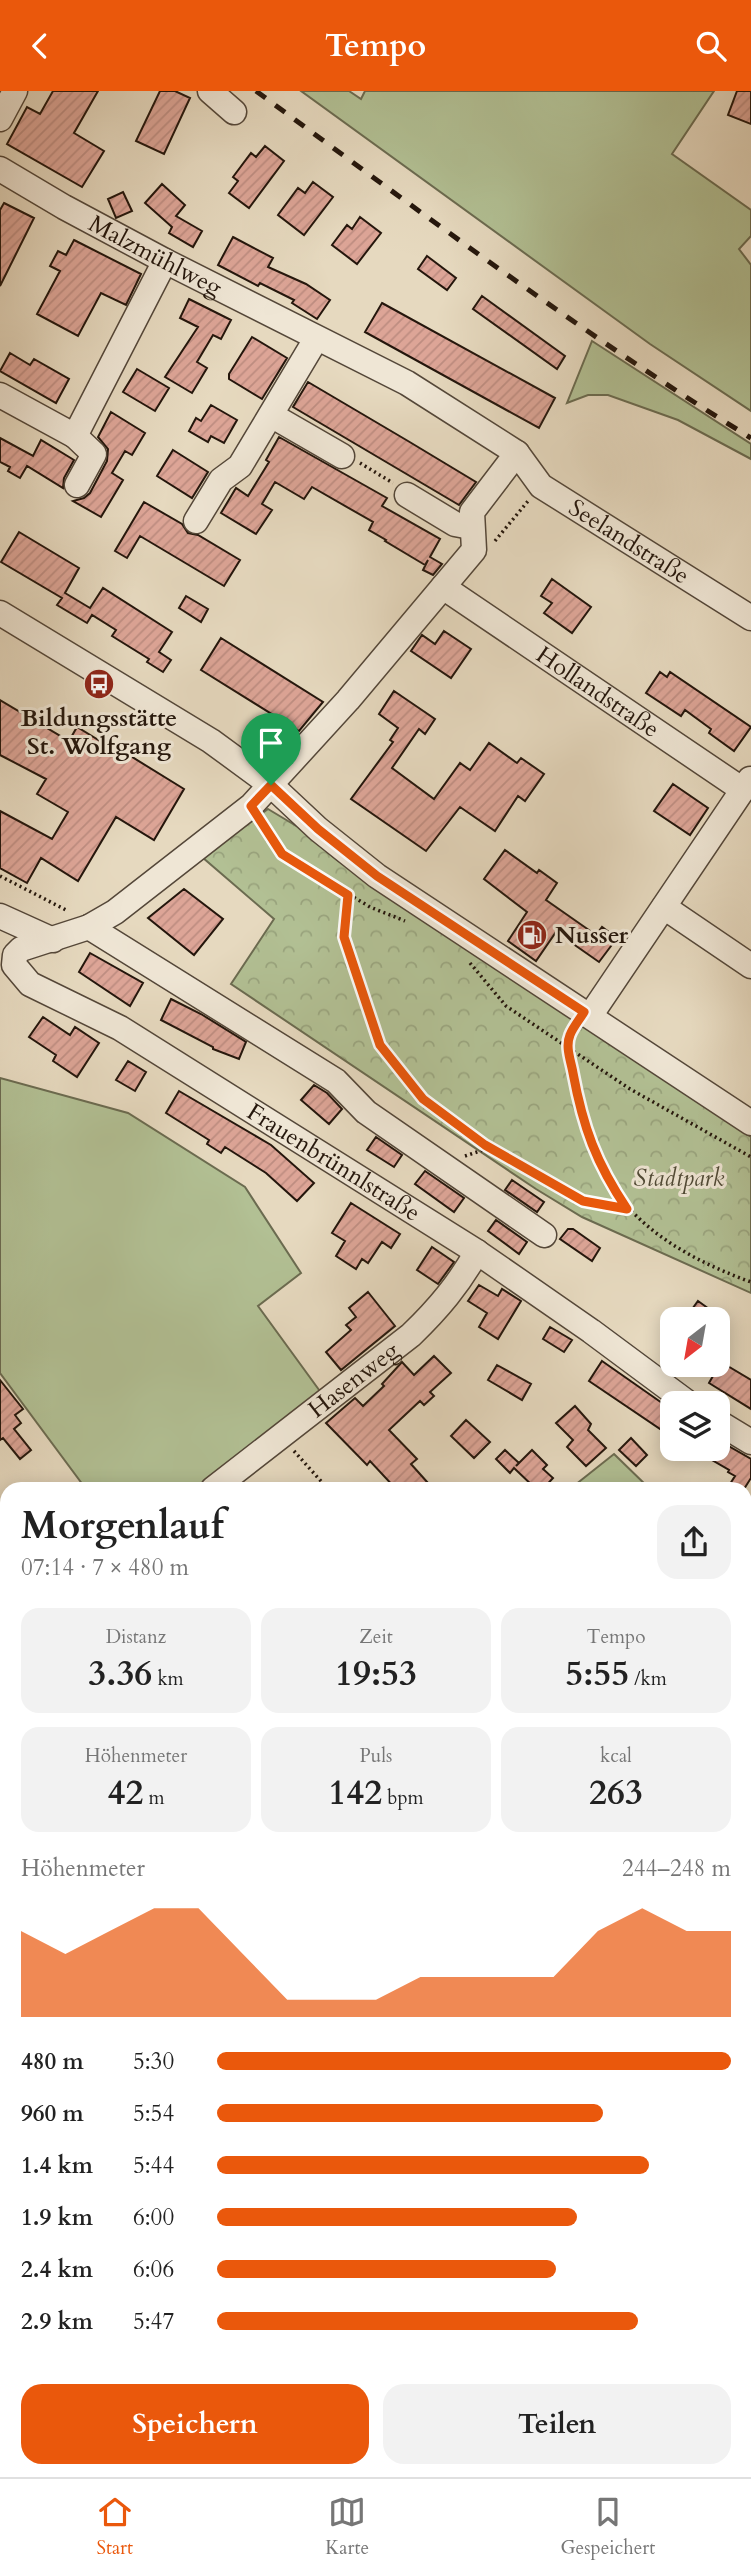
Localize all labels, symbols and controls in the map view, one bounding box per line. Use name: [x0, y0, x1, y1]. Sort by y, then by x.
text: Tempo: [325, 24, 426, 68]
icon: back: [21, 27, 59, 65]
icon: search: [692, 27, 730, 65]
street label: Malzmühlweg: [83, 207, 228, 304]
street label: Seelandstraße: [562, 492, 696, 592]
street label: Hollandstraße: [530, 639, 666, 746]
bus stop icon: Bildungsstätte St. Wolfgang: [82, 667, 116, 701]
place label: Bildungsstätte St. Wolfgang: [21, 702, 177, 763]
pin: [241, 713, 301, 785]
icon: arrive: [252, 724, 290, 762]
fuel station icon: Nusser: [515, 918, 549, 952]
place label: Nusser: [555, 919, 629, 952]
street label: Frauenbrünnlstraße: [241, 1096, 426, 1229]
park label: Stadtpark: [634, 1162, 725, 1195]
north arrow: [660, 1307, 730, 1377]
map controls: [660, 1307, 730, 1461]
street label: Hasenweg: [302, 1334, 406, 1426]
button: layers: [660, 1391, 730, 1461]
text: Morgenlauf: [21, 1500, 224, 1552]
button: share: [657, 1505, 731, 1579]
text: 07:14 · 7 × 480 m: [21, 1552, 189, 1583]
text: Distanz: [106, 1624, 166, 1650]
text: Zeit: [359, 1624, 393, 1650]
text: Tempo: [586, 1624, 646, 1650]
text: 3.36: [88, 1650, 152, 1698]
text: 19:53: [335, 1650, 417, 1698]
text: 5:55: [565, 1650, 629, 1698]
text: km: [152, 1666, 184, 1692]
text: /km: [629, 1666, 667, 1692]
text: Höhenmeter: [85, 1743, 187, 1769]
text: Puls: [360, 1743, 392, 1769]
text: kcal: [600, 1743, 632, 1769]
text: 42: [107, 1769, 143, 1817]
text: 142: [328, 1769, 382, 1817]
text: 263: [589, 1769, 643, 1817]
text: m: [143, 1785, 165, 1811]
text: bpm: [382, 1785, 424, 1811]
text: Höhenmeter: [21, 1853, 145, 1884]
text: 244–248 m: [622, 1853, 731, 1884]
text: 480 m: [21, 2046, 84, 2077]
text: 5:30: [133, 2046, 174, 2077]
text: 960 m: [21, 2098, 84, 2129]
text: 5:54: [133, 2098, 174, 2129]
text: 1.4 km: [21, 2150, 93, 2181]
text: 5:44: [133, 2150, 174, 2181]
text: 1.9 km: [21, 2202, 93, 2233]
text: 6:00: [133, 2202, 174, 2233]
text: 2.4 km: [21, 2254, 93, 2285]
text: 6:06: [133, 2254, 174, 2285]
text: 2.9 km: [21, 2306, 93, 2337]
text: 5:47: [133, 2306, 174, 2337]
button: Speichern: [21, 2384, 369, 2464]
button: Teilen: [383, 2384, 731, 2464]
tab: Start: [96, 2493, 134, 2561]
tab: Karte: [325, 2493, 369, 2561]
tab: Gespeichert: [561, 2493, 655, 2561]

